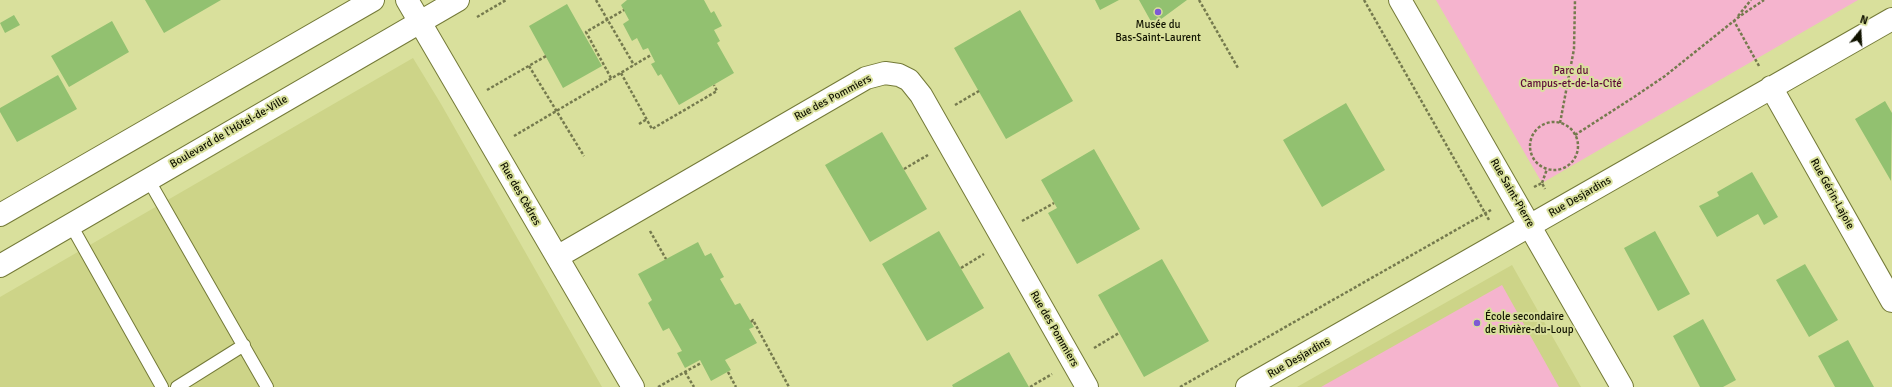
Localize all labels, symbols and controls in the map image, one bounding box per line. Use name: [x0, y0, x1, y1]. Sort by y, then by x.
marker: Musée du Bas-Saint-Laurent: [1153, 7, 1163, 17]
north arrow: [1840, 12, 1880, 52]
text: N: [1858, 13, 1870, 27]
place label: Musée du Bas-Saint-Laurent: [1115, 18, 1201, 44]
park label: Parc du Campus-et-de-la-Cité: [1520, 64, 1622, 90]
street label: Rue des Pommiers: [792, 72, 874, 124]
street label: Boulevard de l'Hôtel-de-Ville: [168, 93, 290, 171]
street label: Rue Saint-Pierre: [1487, 156, 1537, 230]
street label: Rue Gérin-Lajoie: [1807, 157, 1857, 231]
street label: Rue des Cèdres: [497, 160, 543, 228]
street label: Rue Desjardins: [1546, 174, 1614, 220]
street label: Rue des Pommiers: [1027, 289, 1081, 369]
place label: École secondaire de Rivière-du-Loup: [1485, 310, 1574, 336]
marker: École secondaire de Rivière-du-Loup: [1472, 318, 1482, 328]
street label: Rue Desjardins: [1265, 335, 1333, 381]

